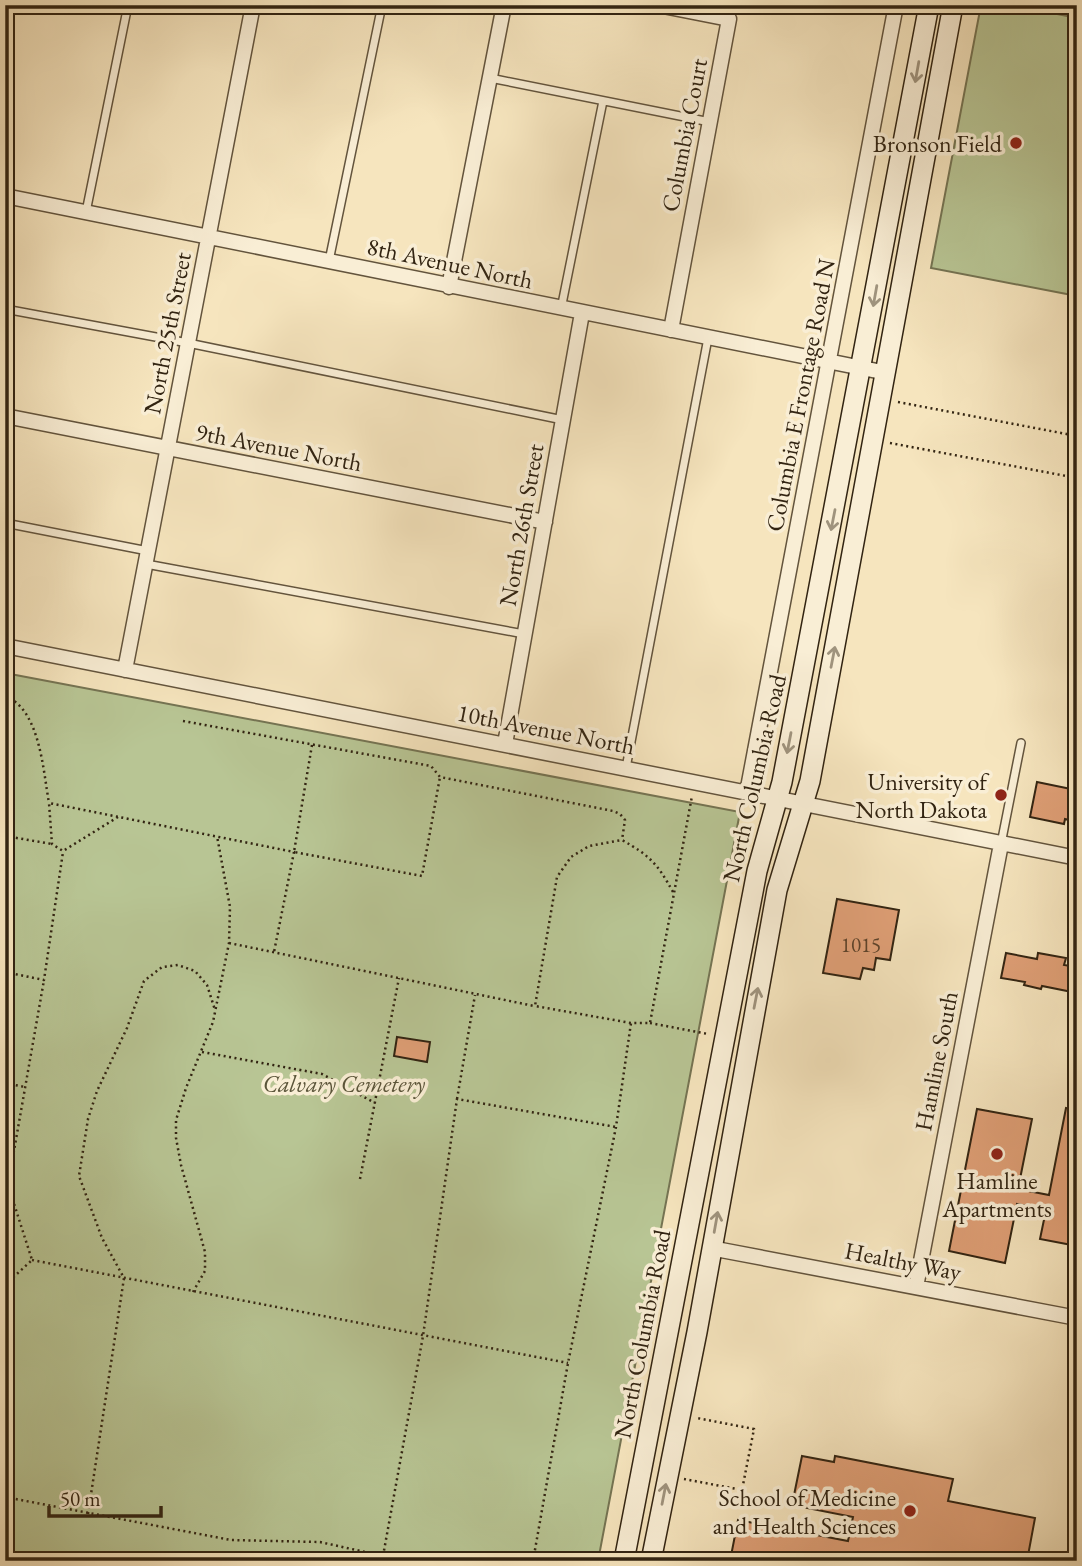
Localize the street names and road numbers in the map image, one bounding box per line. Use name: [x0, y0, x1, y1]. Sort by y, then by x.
street label: Columbia Court: [654, 55, 714, 214]
street label: 8th Avenue North: [364, 230, 536, 296]
street label: North 25th Street: [136, 249, 198, 416]
street label: Columbia E Frontage Road N: [758, 256, 842, 534]
street label: 9th Avenue North: [193, 416, 365, 478]
street label: North 26th Street: [491, 441, 551, 608]
street label: North Columbia Road: [715, 670, 793, 885]
street label: 10th Avenue North: [455, 697, 637, 761]
street label: Hamline South: [907, 988, 965, 1134]
street label: North Columbia Road: [607, 1226, 678, 1441]
street label: Healthy Way: [842, 1235, 964, 1288]

